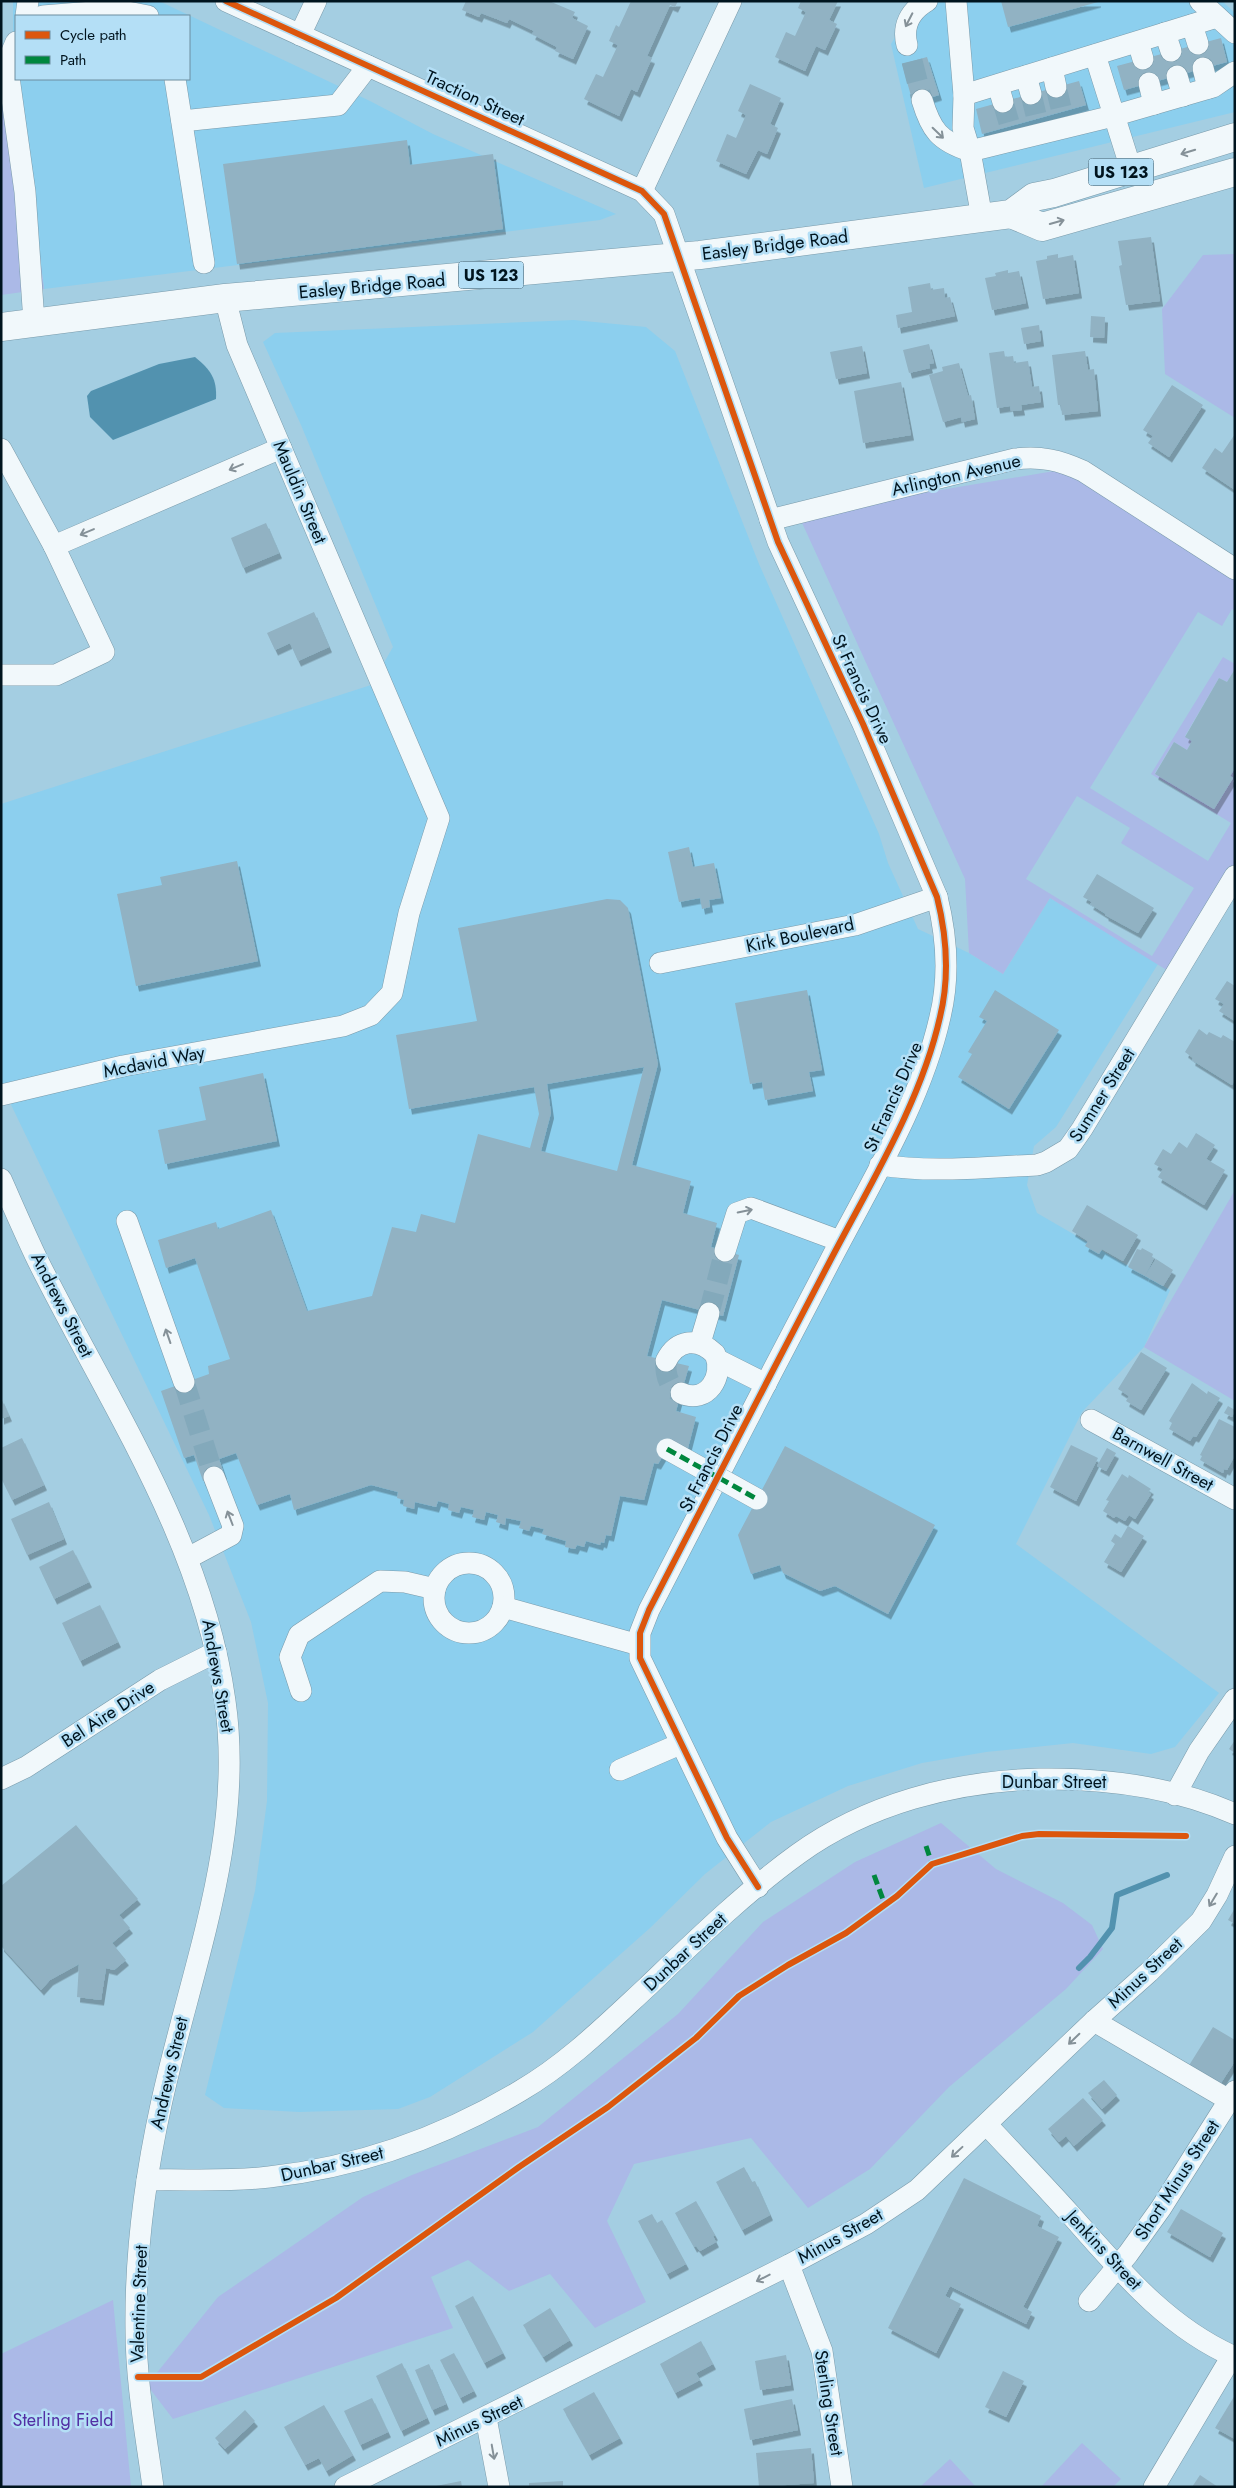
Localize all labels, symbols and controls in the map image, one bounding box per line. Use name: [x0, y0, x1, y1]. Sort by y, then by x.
one-way arrow: [904, 12, 914, 27]
legend: [15, 15, 190, 80]
text: Cycle path: [60, 24, 127, 46]
text: Path: [60, 49, 86, 71]
street label: Traction Street: [421, 64, 530, 133]
one-way arrow: [932, 127, 944, 139]
one-way arrow: [1180, 147, 1196, 157]
road number: US 123: [1088, 158, 1154, 186]
one-way arrow: [1049, 217, 1065, 227]
street label: Easley Bridge Road: [700, 223, 850, 267]
road number: US 123: [458, 262, 524, 288]
street label: Easley Bridge Road: [298, 267, 446, 305]
street label: Mauldin Street: [267, 436, 334, 548]
street label: Arlington Avenue: [889, 448, 1023, 502]
one-way arrow: [229, 462, 244, 472]
one-way arrow: [80, 527, 95, 537]
street label: St Francis Drive: [825, 630, 899, 748]
street label: Kirk Boulevard: [744, 911, 856, 959]
street label: St Francis Drive: [857, 1038, 929, 1156]
street label: Mcdavid Way: [101, 1039, 207, 1085]
street label: Sumner Street: [1063, 1042, 1142, 1147]
one-way arrow: [737, 1206, 753, 1215]
street label: Andrews Street: [24, 1248, 100, 1362]
one-way arrow: [163, 1329, 172, 1345]
street label: St Francis Drive: [673, 1399, 749, 1517]
street label: Barnwell Street: [1108, 1420, 1219, 1498]
one-way arrow: [225, 1511, 234, 1526]
street label: Andrews Street: [195, 1617, 241, 1735]
street label: Bel Aire Drive: [56, 1674, 160, 1754]
street label: Dunbar Street: [1002, 1769, 1107, 1795]
one-way arrow: [1208, 1893, 1218, 1907]
street label: Dunbar Street: [638, 1906, 733, 1997]
street label: Minus Street: [1102, 1931, 1189, 2014]
street label: Andrews Street: [143, 2014, 195, 2132]
one-way arrow: [1068, 2033, 1081, 2045]
street label: Short Minus Street: [1128, 2114, 1226, 2245]
street label: Dunbar Street: [278, 2139, 387, 2188]
one-way arrow: [951, 2146, 964, 2158]
street label: Minus Street: [793, 2202, 888, 2270]
street label: Jenkins Street: [1059, 2203, 1148, 2296]
street label: Valentine Street: [124, 2244, 154, 2363]
one-way arrow: [756, 2273, 771, 2283]
street label: Sterling Street: [808, 2348, 850, 2458]
street label: Minus Street: [431, 2388, 527, 2453]
park label: Sterling Field: [13, 2407, 113, 2433]
one-way arrow: [489, 2444, 499, 2460]

